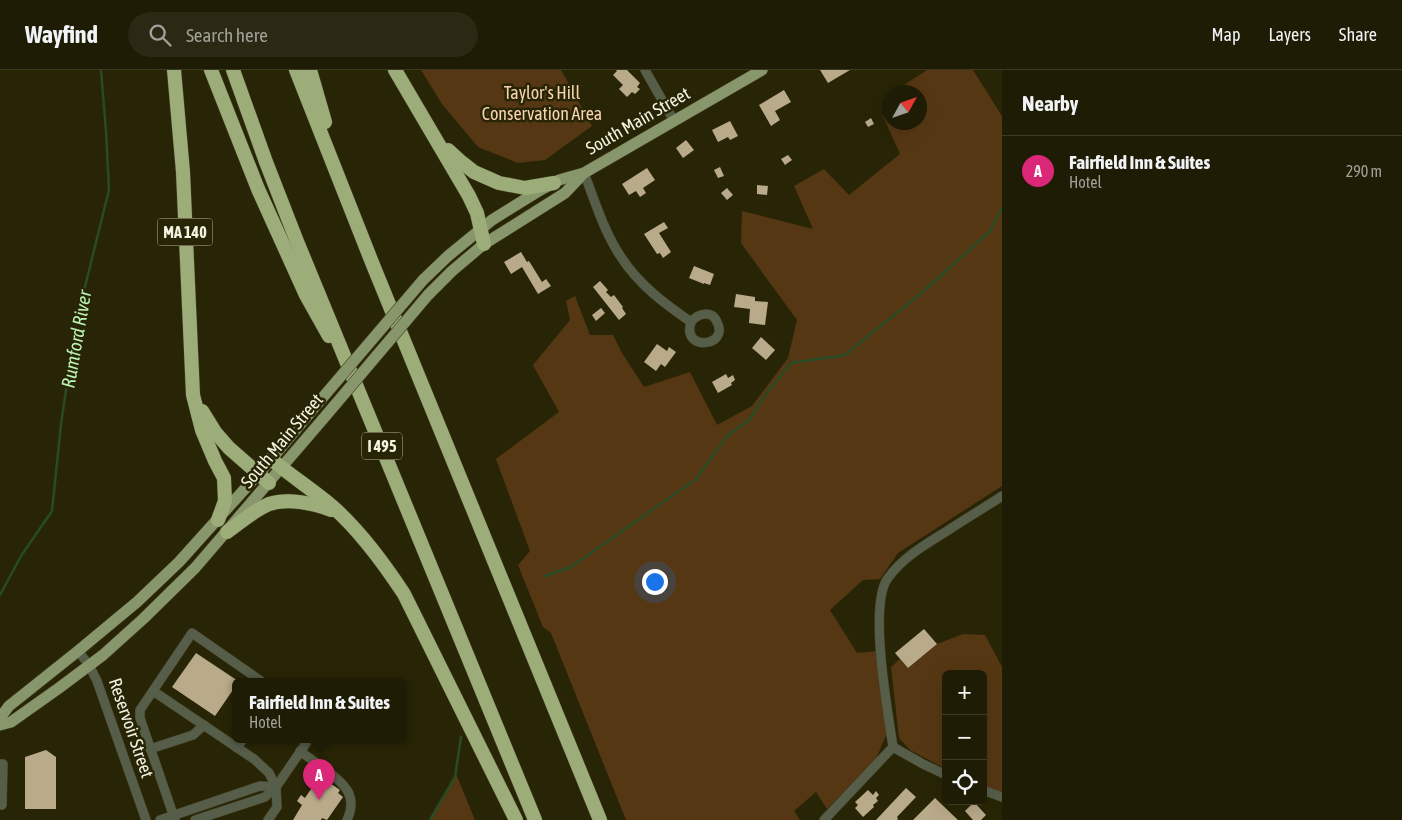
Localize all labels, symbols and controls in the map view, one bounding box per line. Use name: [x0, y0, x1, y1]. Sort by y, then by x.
search box: [128, 12, 478, 57]
text: Wayfind: [25, 21, 98, 48]
icon: search: [146, 21, 174, 49]
text: Search here: [186, 24, 268, 46]
text: Map: [1211, 24, 1240, 45]
text: Layers: [1268, 24, 1311, 45]
text: Share: [1339, 24, 1377, 45]
park label: Taylor's Hill Conservation Area: [482, 82, 602, 124]
street label: South Main Street: [582, 82, 693, 159]
north arrow: [882, 85, 927, 130]
text: Nearby: [1022, 91, 1078, 115]
text: Fairfield Inn & Suites: [1069, 151, 1210, 173]
text: A: [1034, 162, 1042, 180]
text: 290 m: [1346, 162, 1382, 180]
text: Hotel: [1069, 173, 1102, 191]
road number: MA 140: [158, 218, 212, 246]
water label: Rumford River: [57, 287, 96, 390]
street label: South Main Street: [236, 389, 327, 492]
road number: I 495: [362, 432, 402, 460]
your location: [642, 569, 668, 595]
map controls: [942, 670, 987, 805]
button: +: [942, 670, 987, 715]
street label: Reservoir Street: [105, 675, 158, 780]
popup: [232, 678, 407, 743]
text: Fairfield Inn & Suites: [249, 691, 390, 713]
text: Hotel: [249, 713, 282, 731]
button: −: [942, 715, 987, 760]
pin: A: [303, 759, 335, 800]
button: locate: [942, 760, 987, 805]

